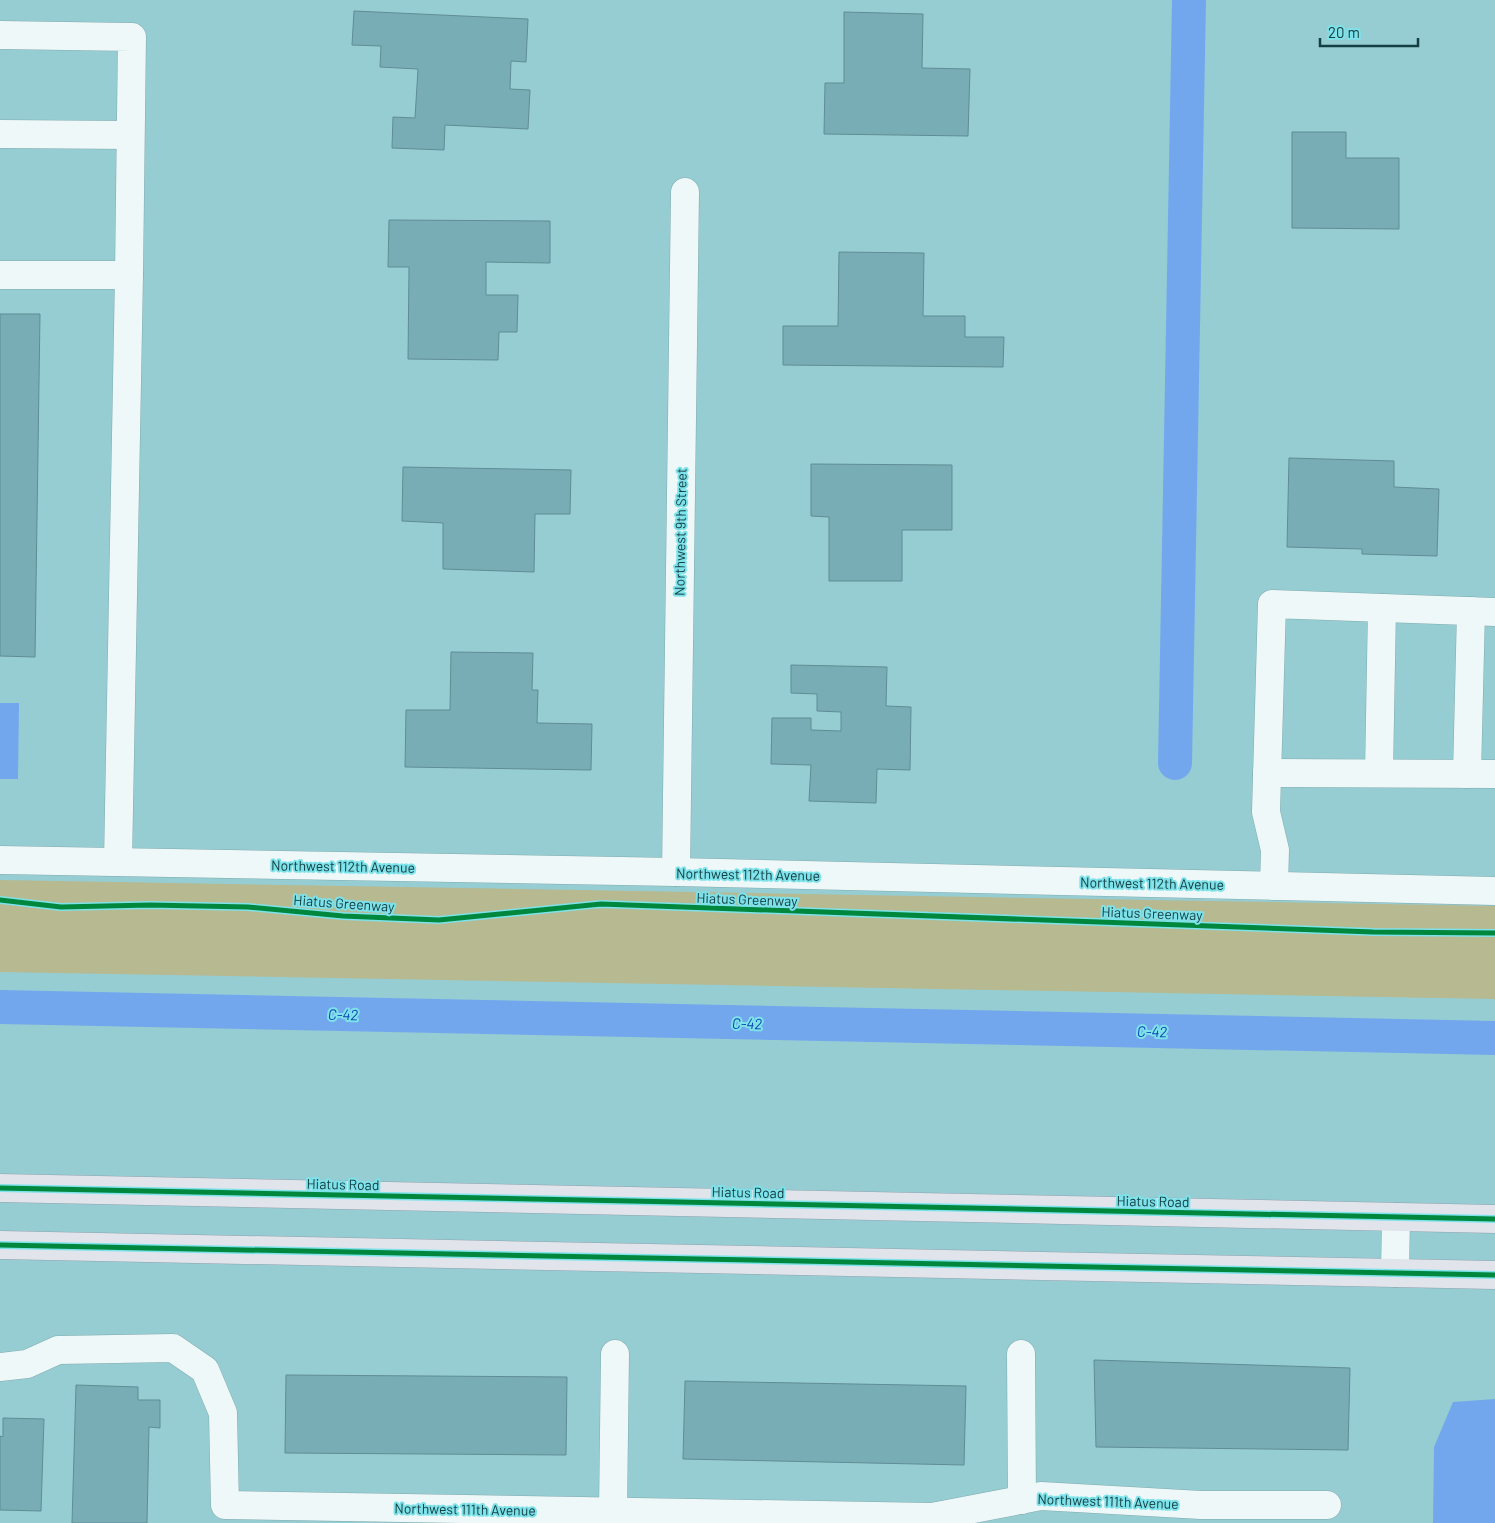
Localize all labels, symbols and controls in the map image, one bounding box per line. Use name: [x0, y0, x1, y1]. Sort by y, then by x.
scale bar: [1320, 15, 1418, 47]
text: 20 m: [1328, 23, 1360, 41]
street label: Northwest 9th Street: [670, 468, 690, 596]
street label: Northwest 112th Avenue: [271, 856, 415, 876]
street label: Northwest 112th Avenue: [676, 864, 820, 884]
street label: Northwest 112th Avenue: [1080, 873, 1224, 893]
street label: Hiatus Greenway: [696, 889, 798, 909]
street label: Hiatus Greenway: [293, 891, 396, 915]
street label: Hiatus Greenway: [1101, 903, 1203, 923]
water label: C-42: [328, 1005, 359, 1023]
water label: C-42: [732, 1014, 763, 1032]
water label: C-42: [1137, 1022, 1168, 1040]
street label: Hiatus Road: [306, 1175, 380, 1193]
street label: Hiatus Road: [711, 1183, 785, 1201]
street label: Hiatus Road: [1116, 1192, 1190, 1210]
street label: Northwest 111th Avenue: [1037, 1490, 1179, 1512]
street label: Northwest 111th Avenue: [394, 1499, 536, 1519]

